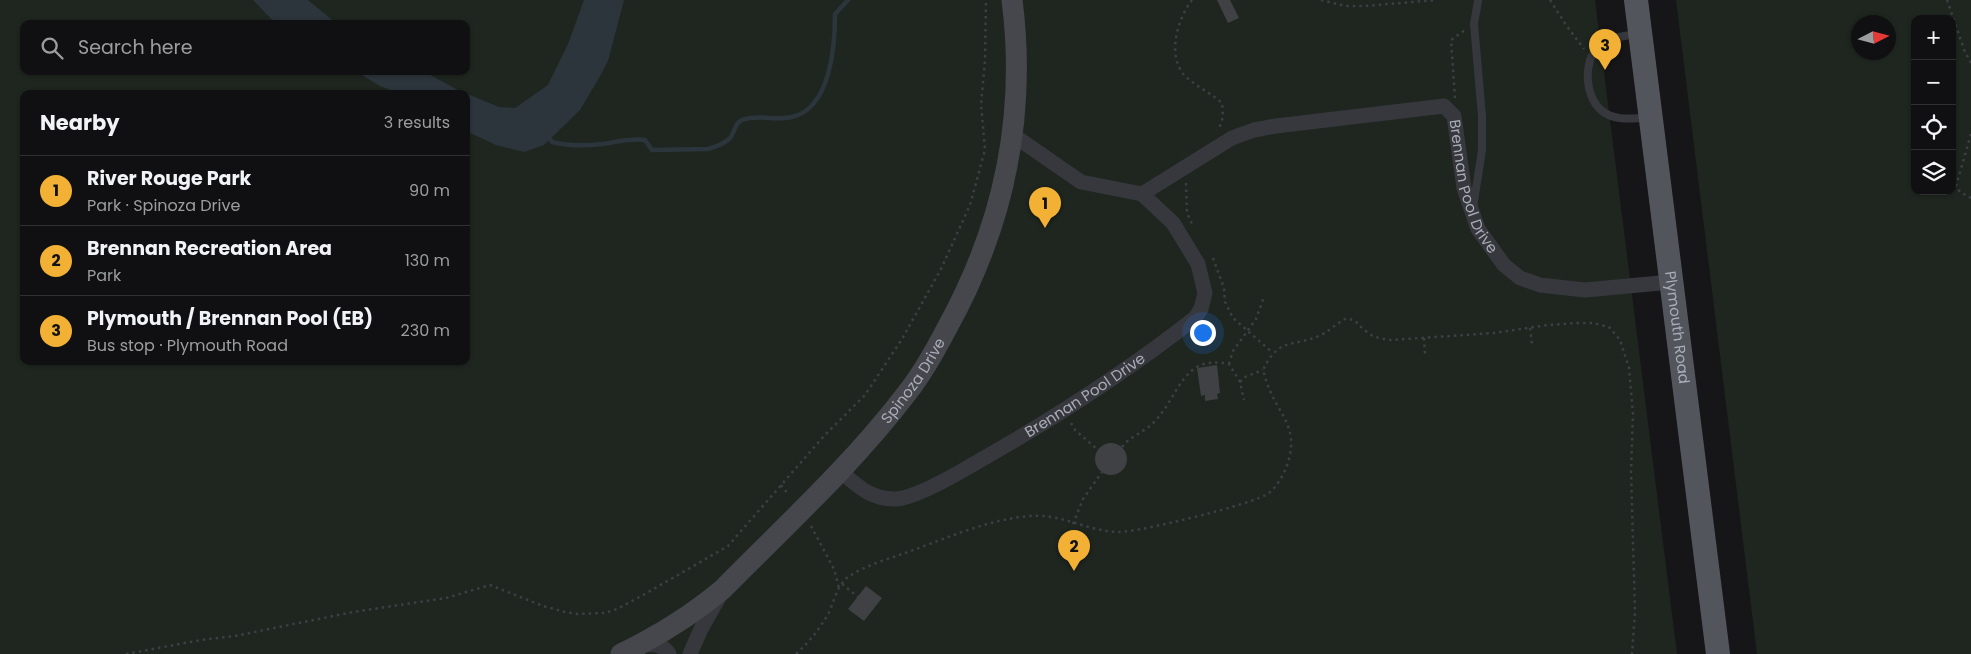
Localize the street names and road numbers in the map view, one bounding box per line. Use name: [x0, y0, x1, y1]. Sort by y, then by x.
street label: Brennan Pool Drive: [1445, 118, 1503, 258]
street label: Plymouth Road: [1660, 270, 1695, 385]
street label: Spinoza Drive: [876, 334, 950, 428]
street label: Brennan Pool Drive: [1020, 348, 1149, 442]

